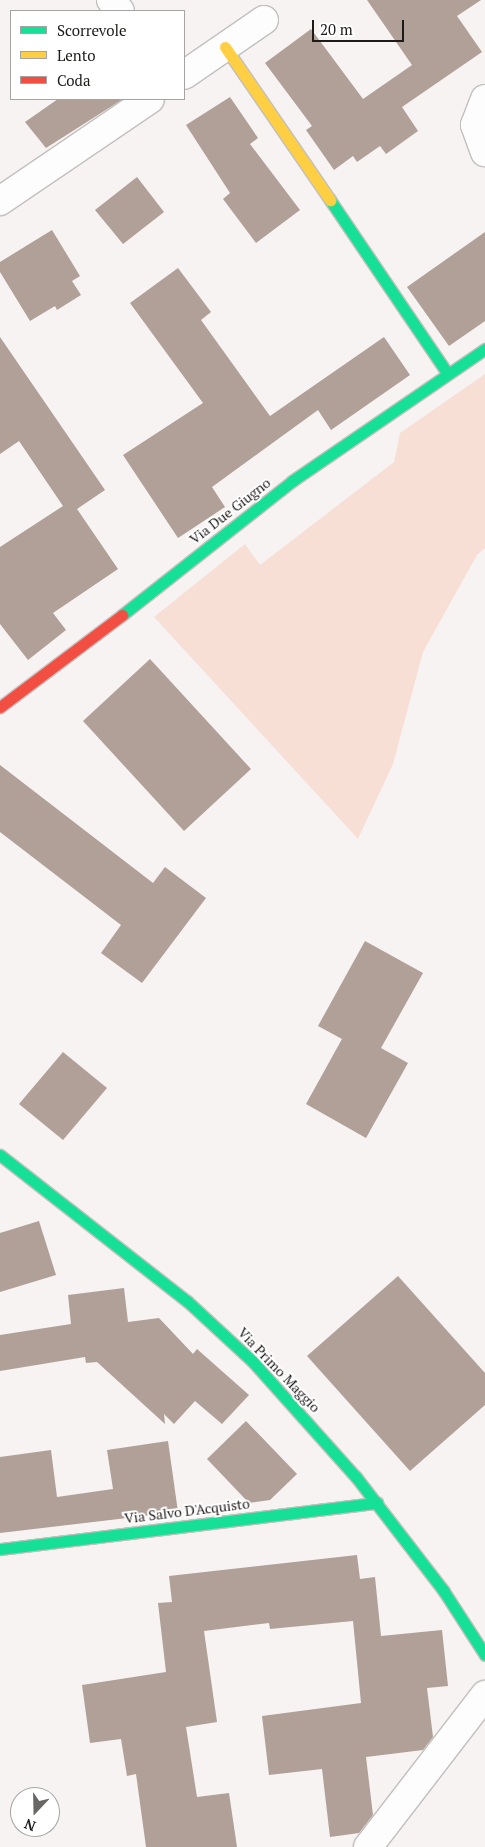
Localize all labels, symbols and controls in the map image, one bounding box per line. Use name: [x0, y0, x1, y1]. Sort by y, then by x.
legend: [10, 10, 185, 100]
scale bar: [315, 10, 408, 42]
text: 20 m: [320, 19, 353, 39]
text: Scorrevole: [57, 20, 127, 40]
text: Lento: [57, 45, 96, 65]
text: Coda: [57, 70, 91, 90]
street label: Via Due Giugno: [186, 474, 274, 548]
street label: Via Primo Maggio: [234, 1324, 324, 1416]
street label: Via Salvo D'Acquisto: [123, 1495, 251, 1527]
north arrow: [10, 1787, 60, 1837]
text: N: [21, 1815, 38, 1836]

